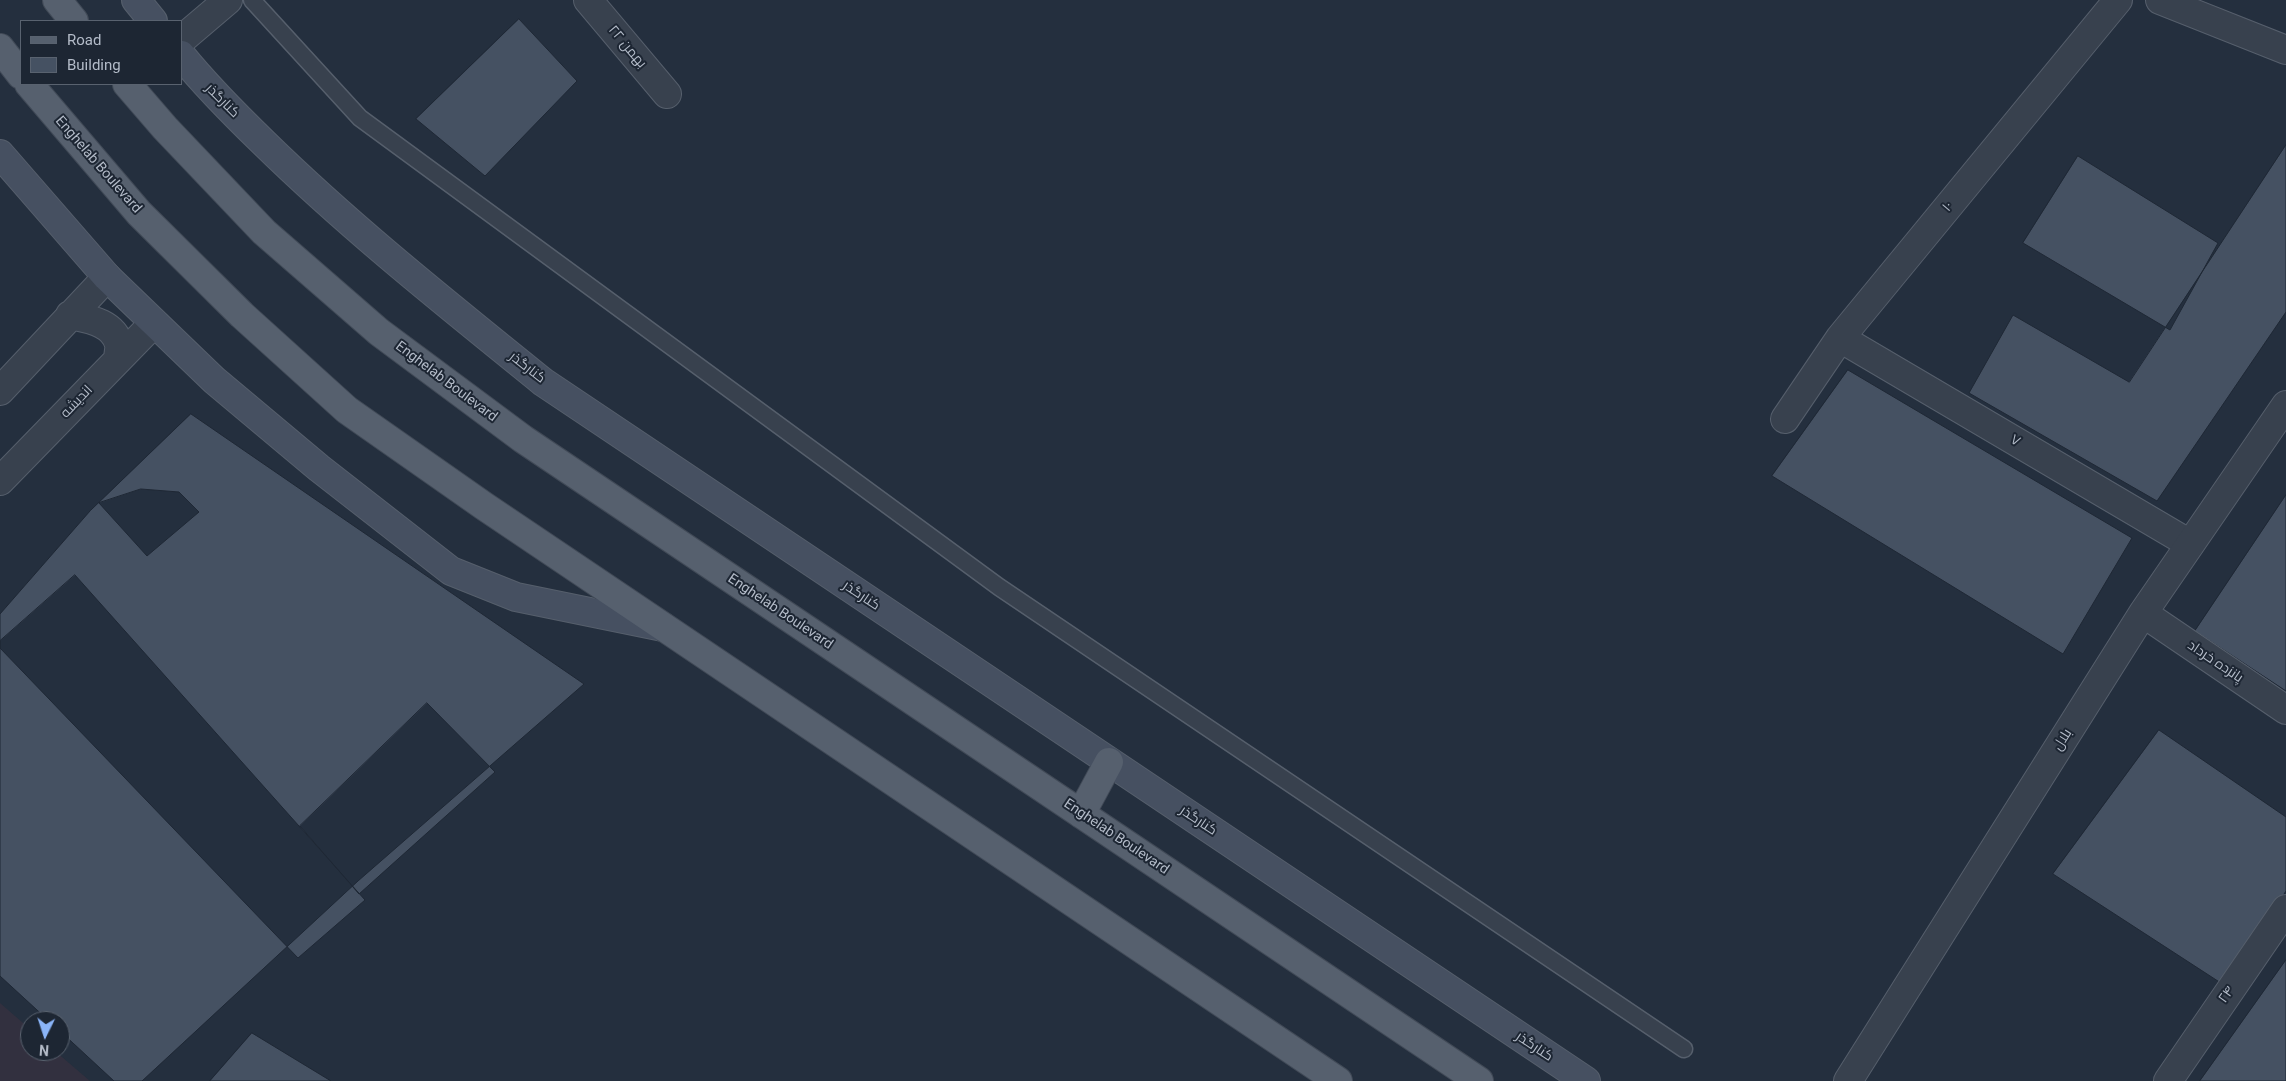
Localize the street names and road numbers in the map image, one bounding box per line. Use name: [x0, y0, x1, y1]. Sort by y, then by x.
street label: ۲۲ بهمن: [604, 22, 650, 72]
street label: کنارگذر: [201, 80, 243, 122]
street label: Enghelab Boulevard: [51, 113, 145, 217]
street label: ۱۰: [1939, 199, 1957, 215]
street label: Enghelab Boulevard: [392, 338, 500, 426]
street label: کنارگذر: [506, 349, 548, 387]
street label: اندیشه: [57, 382, 97, 422]
street label: ۷: [2007, 432, 2023, 450]
street label: Enghelab Boulevard: [724, 571, 836, 653]
street label: کنارگذر: [839, 577, 883, 615]
street label: پانزده خرداد: [2184, 637, 2246, 687]
street label: بلال: [2050, 726, 2076, 754]
street label: Enghelab Boulevard: [1060, 796, 1172, 878]
street label: کنارگذر: [1176, 802, 1220, 840]
street label: ۲۴: [2215, 983, 2239, 1007]
street label: کنارگذر: [1512, 1028, 1556, 1066]

